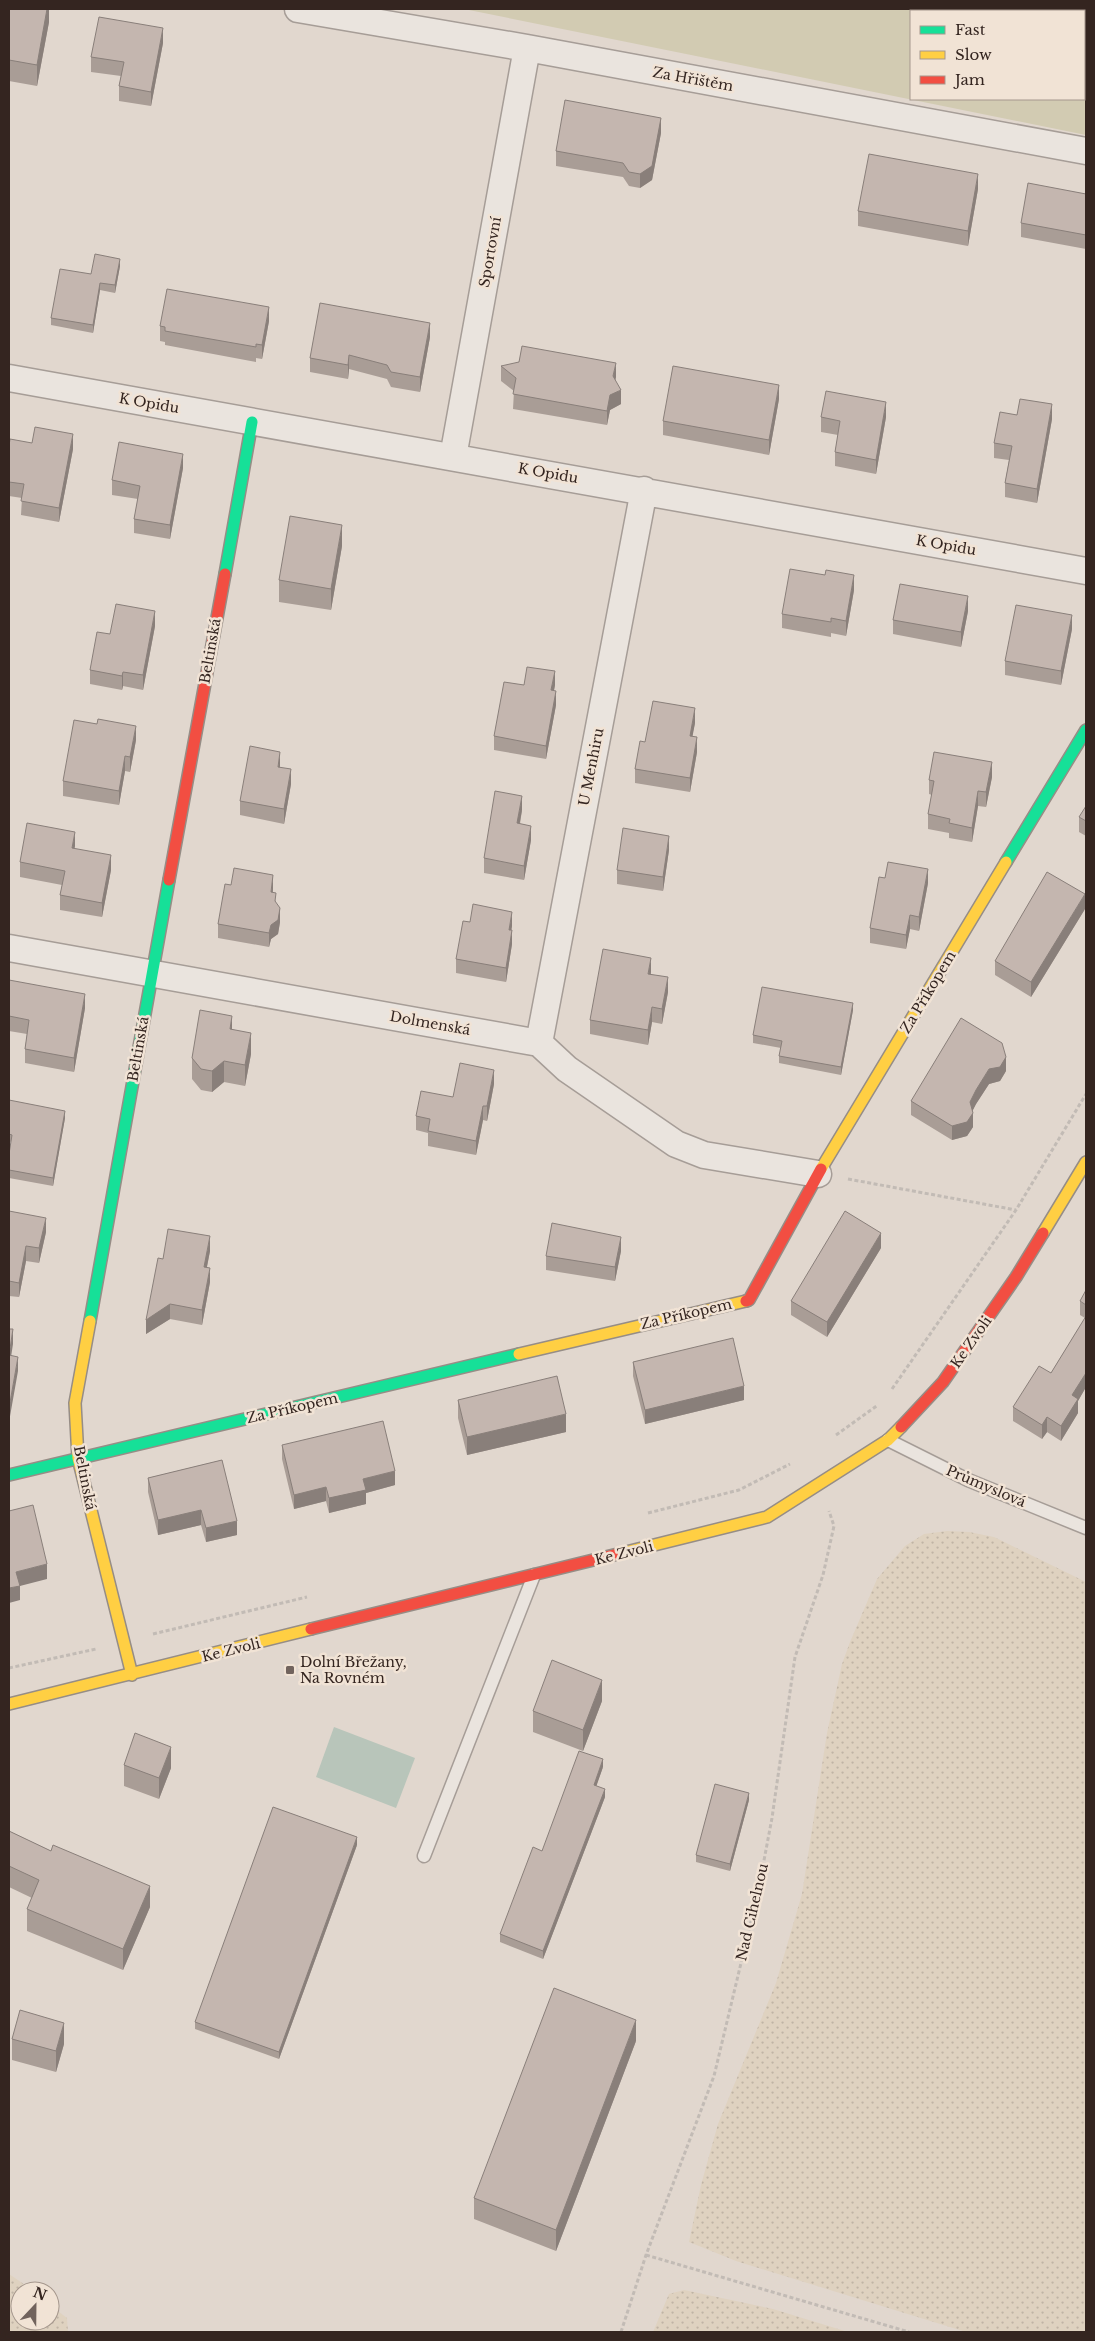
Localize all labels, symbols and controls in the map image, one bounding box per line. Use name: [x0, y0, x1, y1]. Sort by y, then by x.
legend: [910, 10, 1085, 100]
text: Fast: [955, 20, 986, 39]
text: Slow: [955, 45, 992, 64]
street label: Za Hřištěm: [651, 63, 735, 95]
text: Jam: [953, 70, 985, 89]
street label: Sportovní: [475, 215, 505, 289]
street label: K Opidu: [117, 389, 181, 417]
street label: K Opidu: [516, 459, 580, 487]
street label: K Opidu: [914, 531, 978, 559]
street label: Beltinská: [195, 617, 225, 685]
street label: U Menhiru: [575, 726, 607, 808]
street label: Za Příkopem: [896, 947, 960, 1037]
street label: Dolmenská: [388, 1007, 472, 1039]
street label: Beltinská: [123, 1015, 153, 1083]
street label: Za Příkopem: [639, 1295, 733, 1333]
street label: Ke Zvoli: [947, 1312, 996, 1372]
street label: Za Příkopem: [245, 1389, 339, 1427]
street label: Beltinská: [70, 1444, 100, 1512]
street label: Průmyslová: [943, 1461, 1029, 1511]
street label: Ke Zvoli: [593, 1537, 655, 1569]
street label: Ke Zvoli: [200, 1634, 262, 1666]
place label: Dolní Břežany, Na Rovném: [300, 1653, 407, 1687]
marker: Dolní Břežany, Na Rovném: [284, 1664, 296, 1676]
street label: Nad Cihelnou: [732, 1861, 772, 1963]
north arrow: [10, 2281, 60, 2331]
text: N: [30, 2283, 49, 2305]

